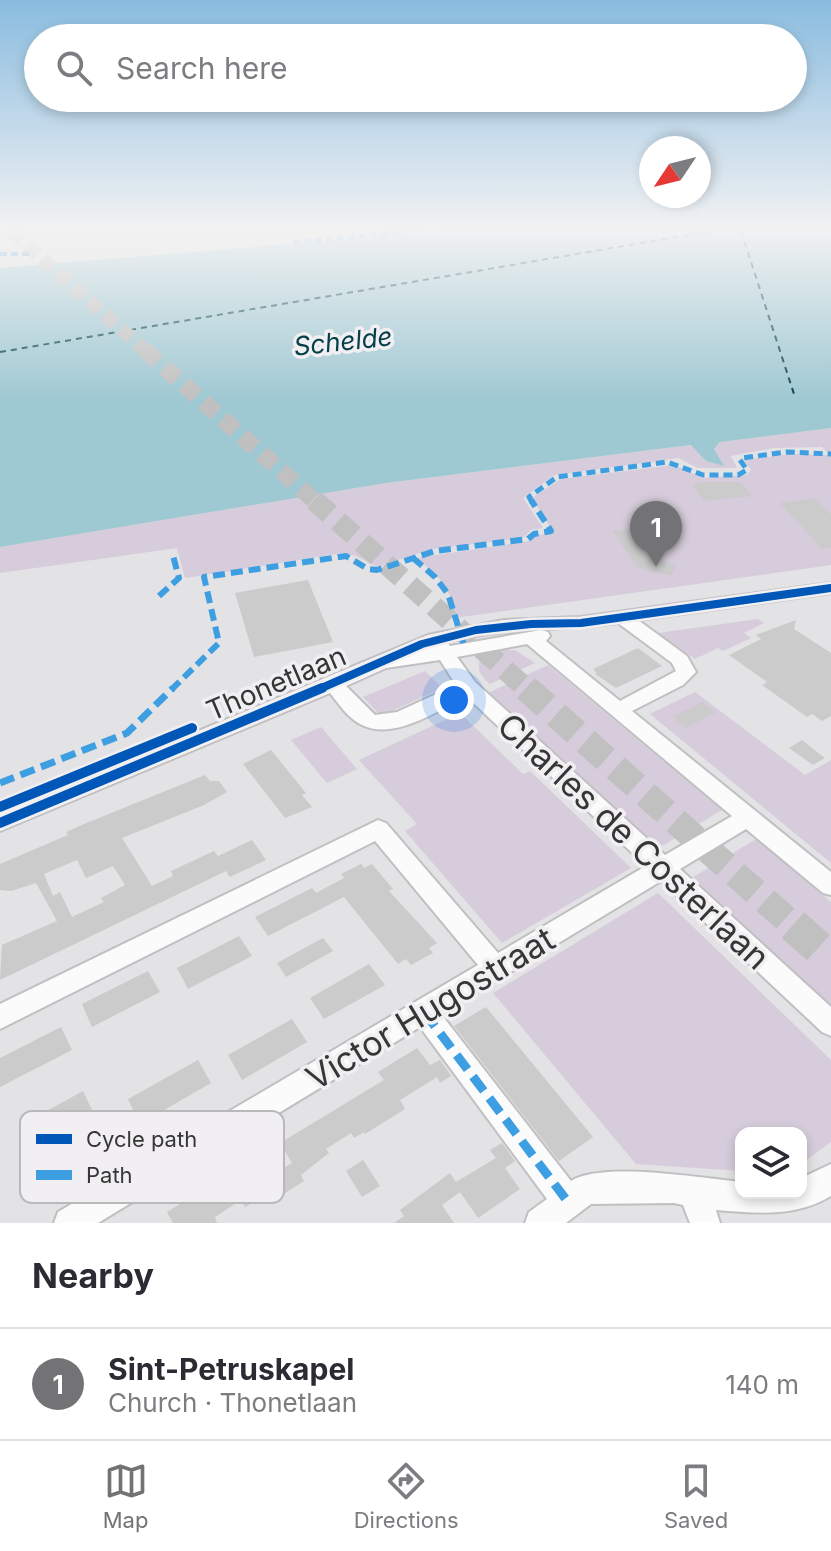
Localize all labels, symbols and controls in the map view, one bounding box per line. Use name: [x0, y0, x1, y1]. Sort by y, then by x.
search box: [24, 24, 807, 112]
icon: search: [52, 46, 96, 90]
text: Search here: [116, 50, 288, 86]
north arrow: [639, 136, 711, 208]
water label: Schelde: [292, 320, 394, 362]
pin: 1: [630, 501, 682, 567]
street label: Thonetlaan: [201, 638, 351, 728]
your location: [434, 680, 474, 720]
street label: Charles de Costerlaan: [490, 704, 778, 978]
street label: Victor Hugostraat: [298, 918, 562, 1098]
legend: [20, 1111, 284, 1203]
text: Cycle path: [86, 1126, 197, 1152]
map controls: [735, 1127, 807, 1199]
button: layers: [735, 1127, 807, 1199]
text: Path: [86, 1162, 133, 1188]
text: Nearby: [32, 1255, 154, 1296]
text: Sint-Petruskapel: [108, 1351, 354, 1387]
text: 1: [52, 1369, 64, 1400]
text: 140 m: [725, 1369, 799, 1400]
text: Church · Thonetlaan: [108, 1387, 357, 1418]
tab: Map: [103, 1459, 148, 1533]
tab: Directions: [354, 1459, 459, 1533]
tab: Saved: [664, 1459, 728, 1533]

